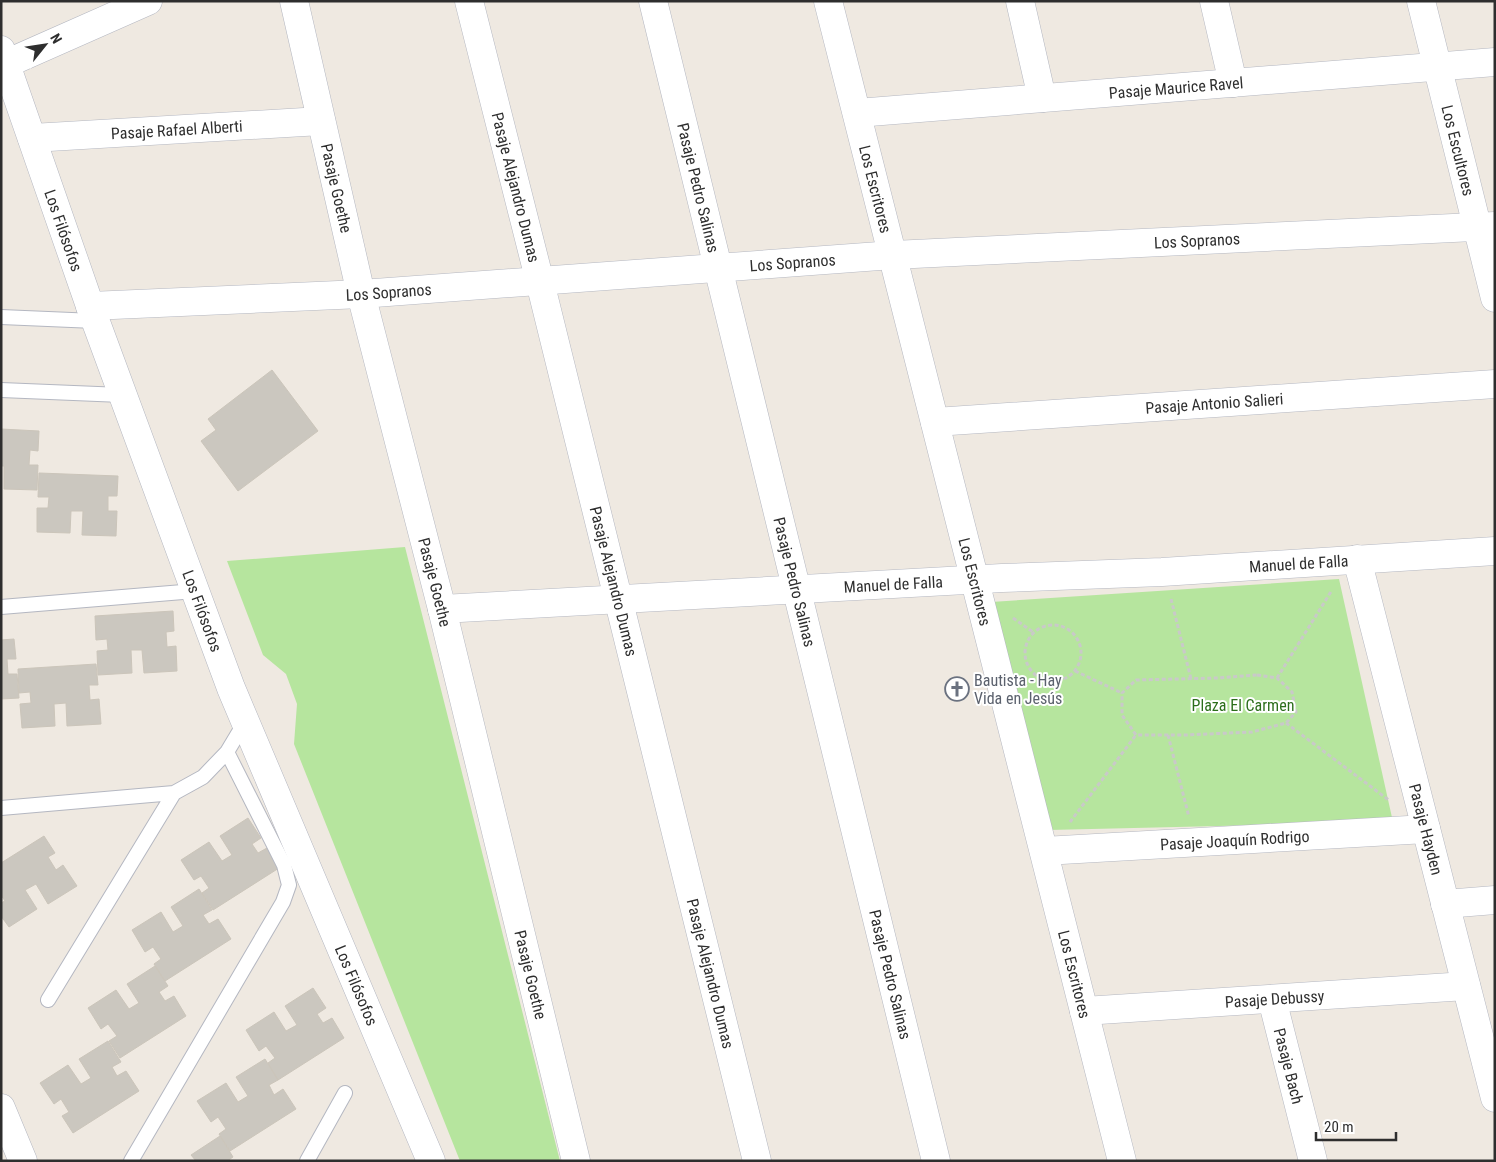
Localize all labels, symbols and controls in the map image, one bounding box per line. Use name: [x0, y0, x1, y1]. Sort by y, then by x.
north arrow: [20, 20, 70, 70]
text: N: [47, 31, 65, 46]
street label: Pasaje Maurice Ravel: [1108, 73, 1244, 103]
street label: Los Escultores: [1437, 103, 1478, 198]
street label: Pasaje Alejandro Dumas: [487, 110, 544, 264]
street label: Pasaje Rafael Alberti: [110, 117, 243, 143]
street label: Pasaje Pedro Salinas: [673, 121, 723, 254]
street label: Pasaje Goethe: [317, 142, 356, 235]
street label: Los Escritores: [855, 143, 895, 235]
street label: Los Filósofos: [40, 187, 86, 274]
street label: Los Sopranos: [1154, 229, 1240, 252]
street label: Los Sopranos: [749, 250, 836, 275]
street label: Los Sopranos: [345, 280, 432, 305]
street label: Pasaje Antonio Salieri: [1145, 389, 1284, 418]
street label: Pasaje Alejandro Dumas: [586, 504, 641, 658]
street label: Pasaje Pedro Salinas: [769, 515, 819, 649]
street label: Pasaje Goethe: [414, 536, 455, 629]
street label: Los Escritores: [954, 536, 995, 628]
street label: Manuel de Falla: [1249, 551, 1349, 576]
street label: Los Filósofos: [178, 568, 226, 654]
street label: Manuel de Falla: [843, 572, 943, 597]
place label: Bautista - Hay Vida en Jesús: [974, 671, 1062, 708]
church icon: Bautista - Hay Vida en Jesús: [944, 676, 970, 702]
park label: Plaza El Carmen: [1192, 696, 1294, 715]
street label: Pasaje Hayden: [1405, 782, 1447, 877]
street label: Pasaje Joaquín Rodrigo: [1160, 827, 1310, 854]
street label: Pasaje Alejandro Dumas: [683, 897, 738, 1050]
street label: Pasaje Pedro Salinas: [865, 908, 915, 1041]
street label: Pasaje Goethe: [510, 928, 550, 1021]
street label: Los Escritores: [1054, 928, 1094, 1020]
street label: Los Filósofos: [331, 942, 382, 1029]
street label: Pasaje Debussy: [1224, 986, 1325, 1012]
street label: Pasaje Bach: [1270, 1026, 1307, 1106]
scale bar: [1316, 1110, 1396, 1142]
text: 20 m: [1324, 1118, 1354, 1136]

